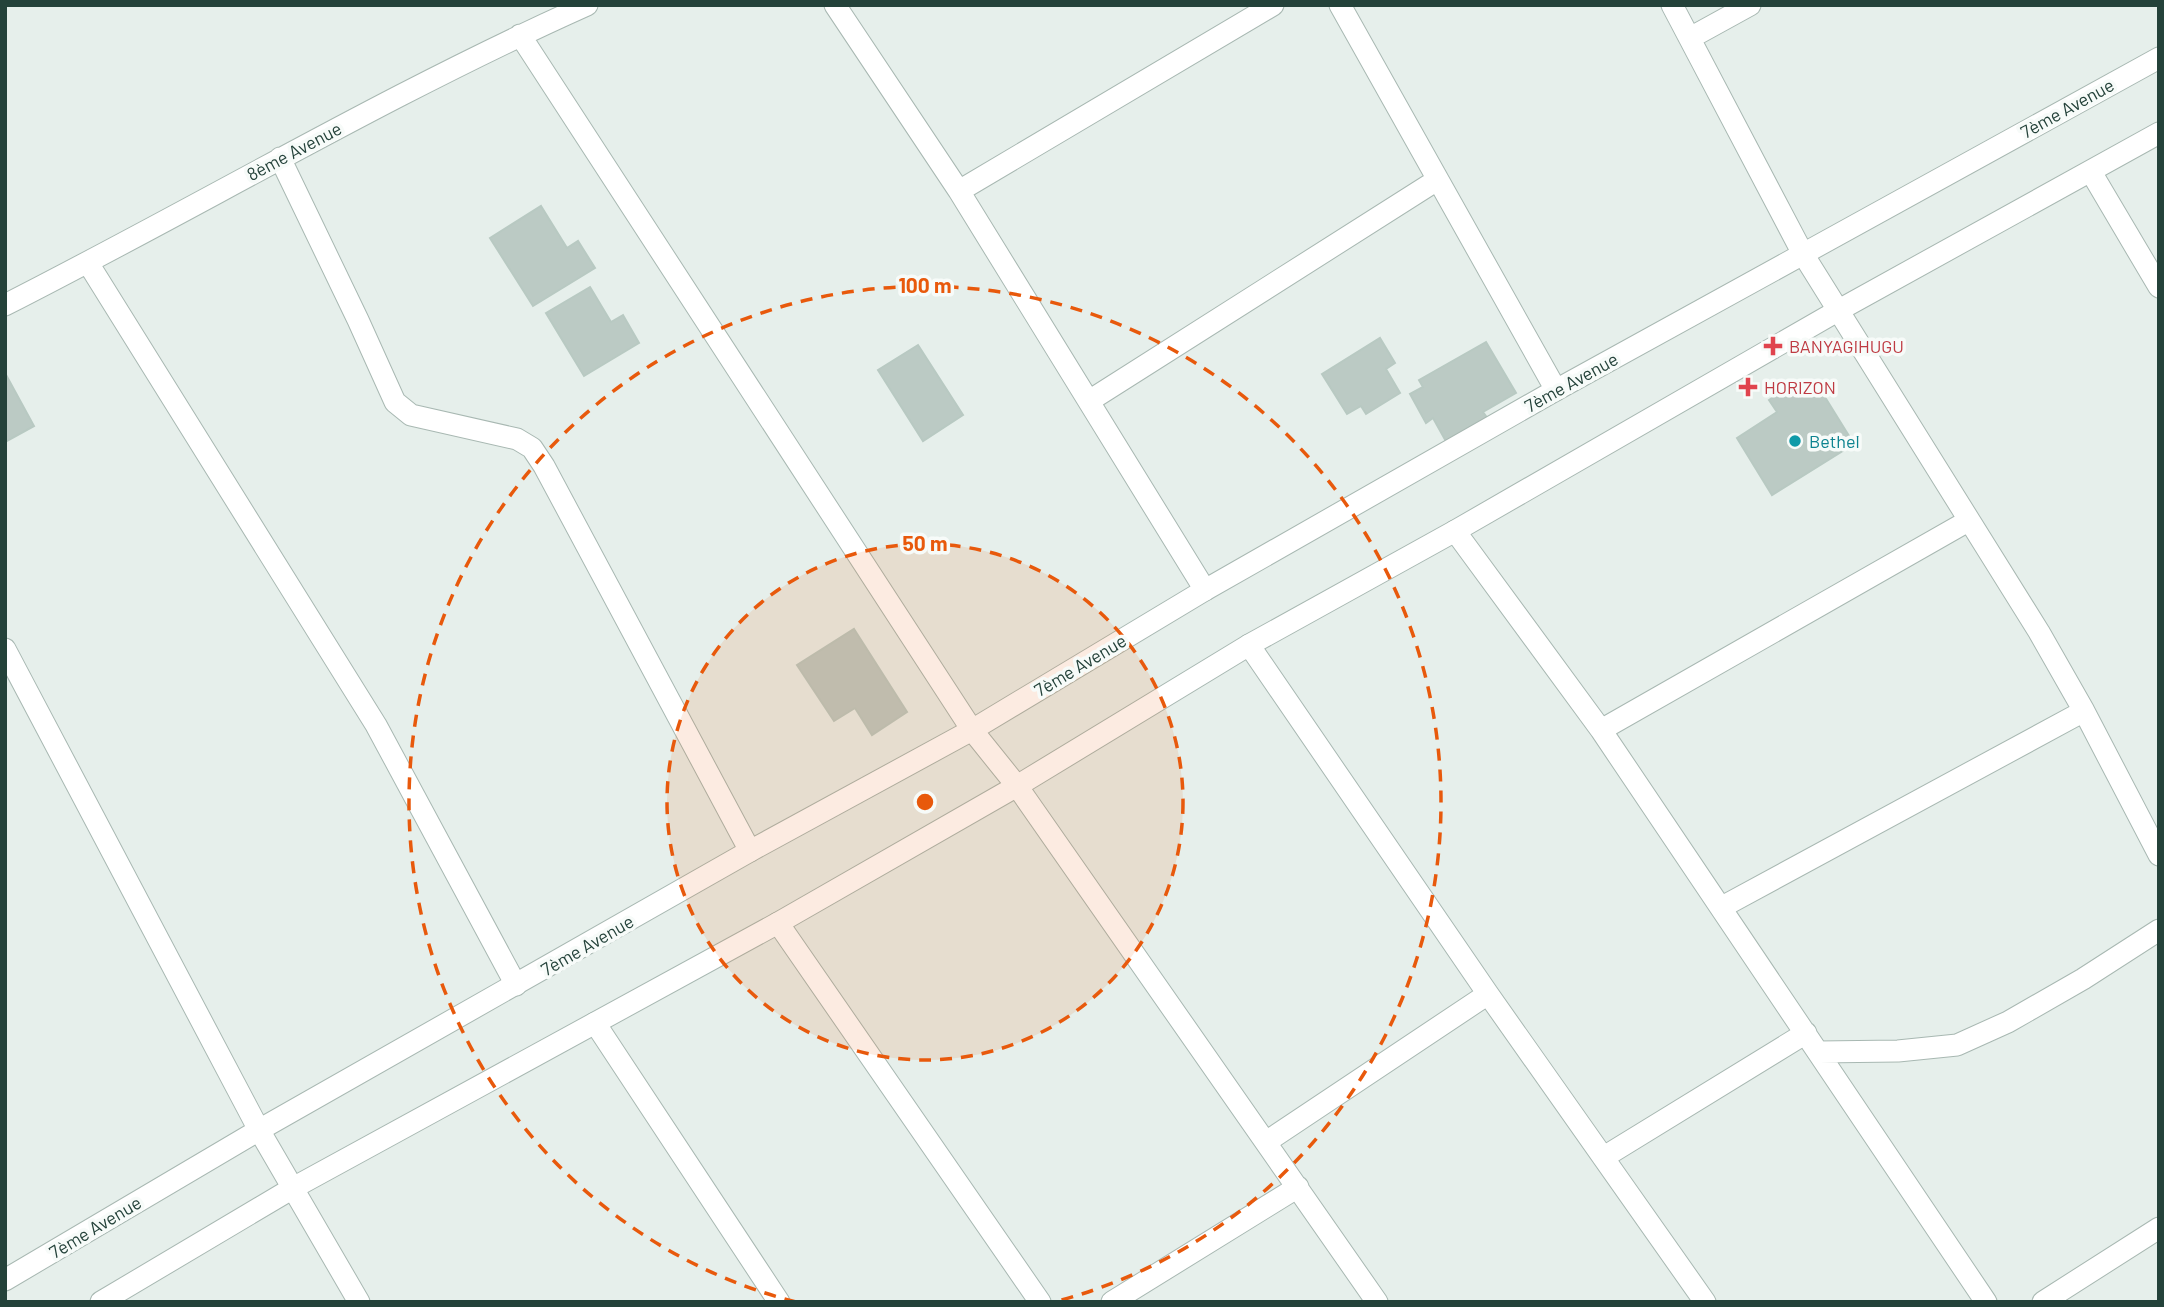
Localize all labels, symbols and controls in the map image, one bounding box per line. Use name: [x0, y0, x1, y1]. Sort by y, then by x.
street label: 7ème Avenue: [2017, 73, 2117, 143]
street label: 8ème Avenue: [243, 117, 345, 185]
text: 100 m: [898, 272, 952, 297]
place label: BANYAGIHUGU: [1789, 335, 1904, 357]
marker: BANYAGIHUGU: [1763, 336, 1783, 356]
street label: 7ème Avenue: [1521, 347, 1621, 417]
place label: HORIZON: [1764, 376, 1836, 398]
marker: HORIZON: [1738, 377, 1758, 397]
place label: Bethel: [1809, 430, 1860, 452]
marker: Bethel: [1787, 433, 1803, 449]
text: 50 m: [902, 530, 948, 555]
street label: 7ème Avenue: [1030, 629, 1130, 701]
centre of rings: [913, 790, 937, 814]
street label: 7ème Avenue: [537, 910, 637, 980]
street label: 7ème Avenue: [45, 1191, 145, 1263]

